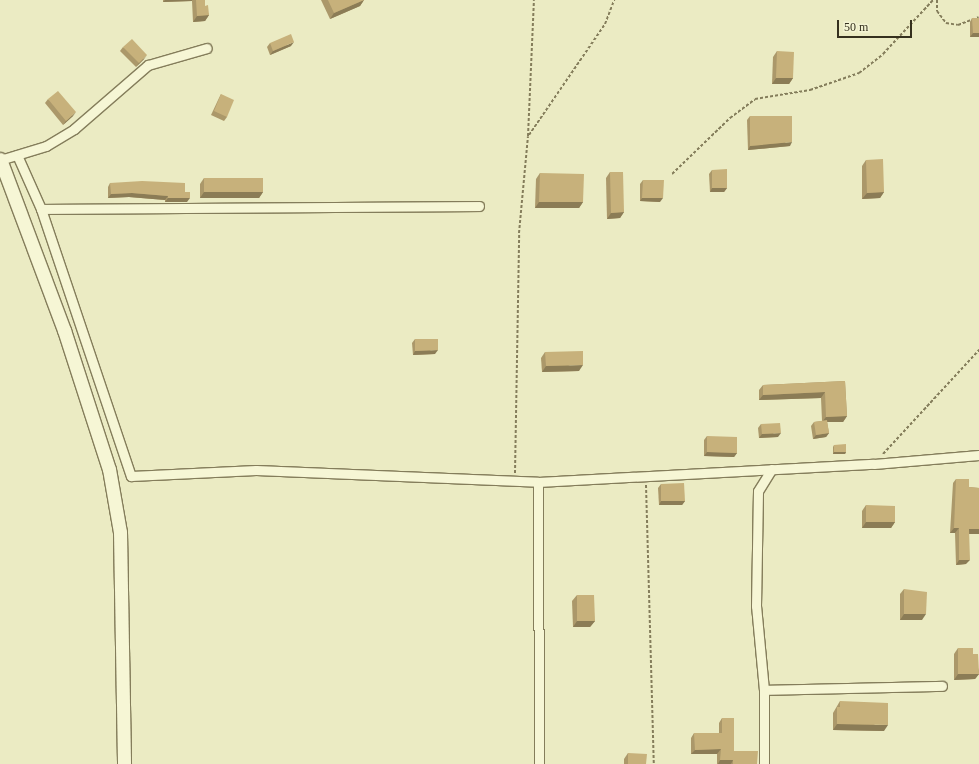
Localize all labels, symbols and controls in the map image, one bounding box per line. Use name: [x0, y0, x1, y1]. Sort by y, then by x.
scale bar: [839, 12, 914, 38]
text: 50 m: [844, 20, 868, 34]

